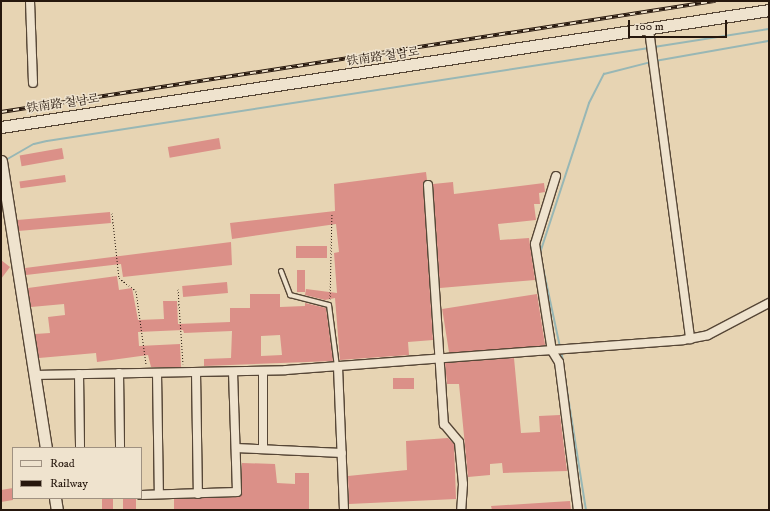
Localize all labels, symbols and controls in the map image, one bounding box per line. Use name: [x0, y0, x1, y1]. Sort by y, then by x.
scale bar: [630, 12, 729, 38]
text: 100 m: [635, 19, 664, 34]
street label: 铁南路 철남로: [346, 45, 420, 69]
street label: 铁南路 철남로: [26, 92, 100, 116]
legend: [12, 447, 142, 499]
text: Road: [50, 456, 75, 471]
text: Railway: [50, 476, 88, 491]

